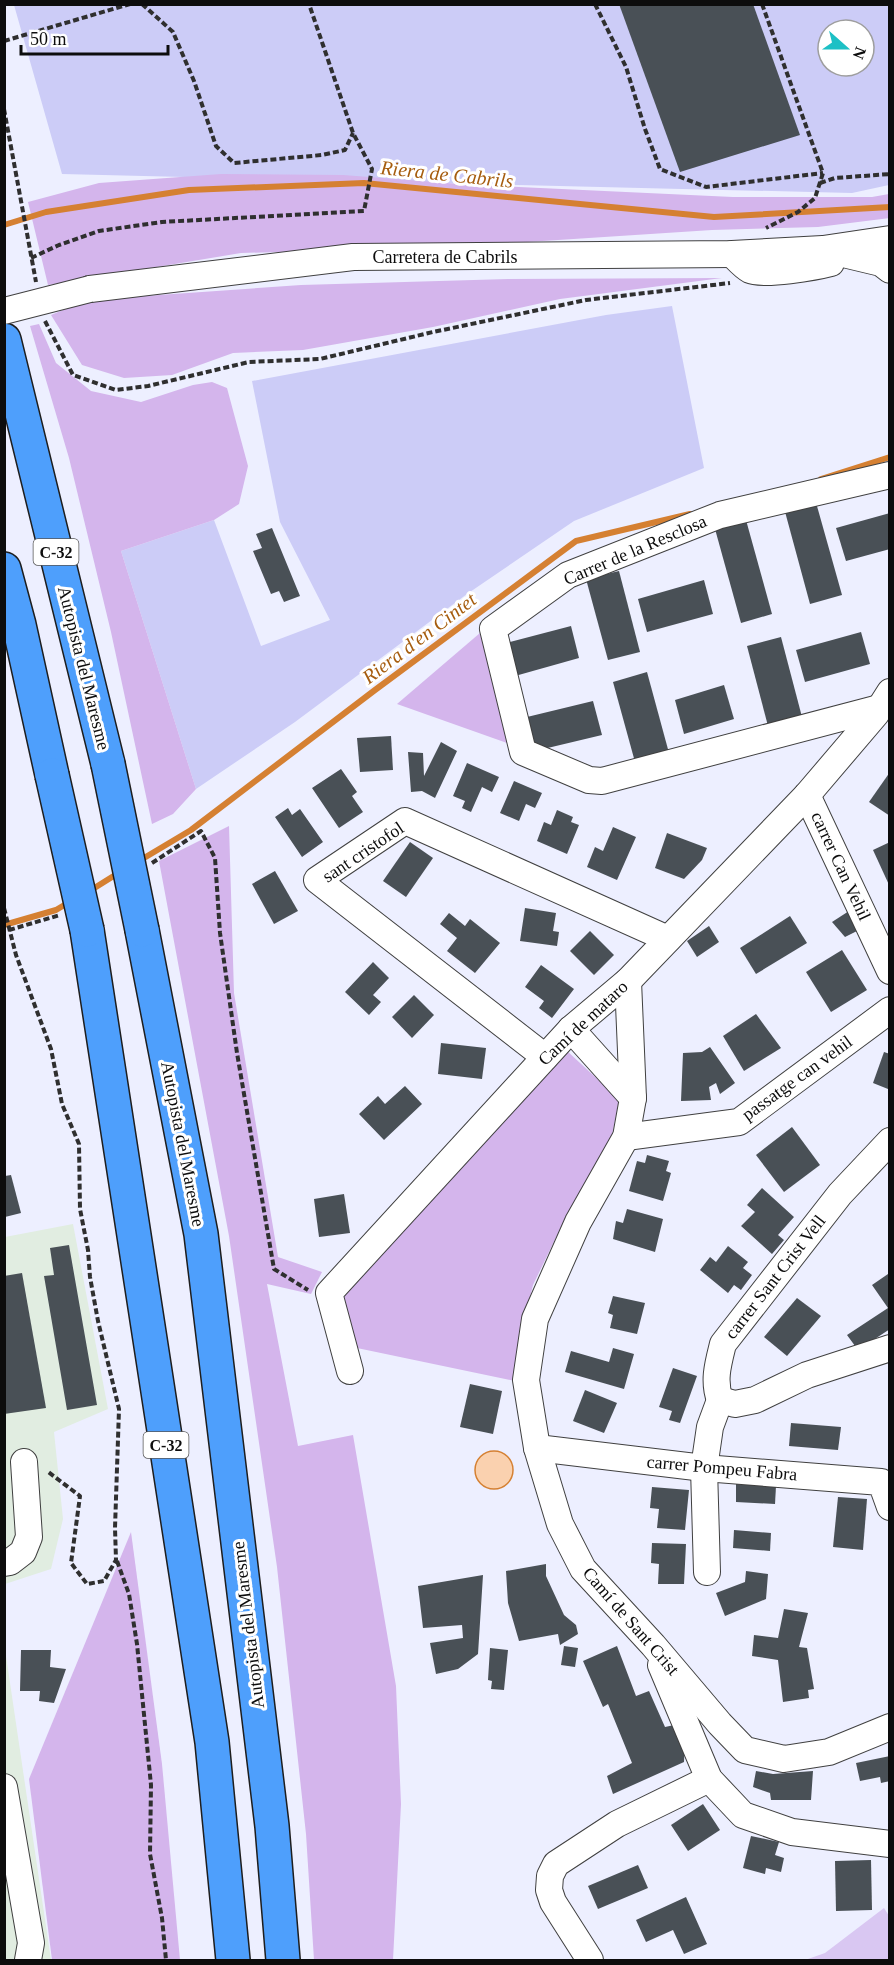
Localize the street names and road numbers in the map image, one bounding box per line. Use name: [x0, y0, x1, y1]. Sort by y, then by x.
street label: Carretera de Cabrils: [373, 247, 517, 267]
street label: Carrer de la Resclosa: [560, 511, 710, 589]
road number: C-32: [34, 539, 78, 565]
street label: Autopista del Maresme: [54, 584, 114, 752]
street label: carrer Can Vehil: [807, 808, 875, 924]
street label: sant cristofol: [319, 818, 407, 886]
street label: Camí de mataro: [534, 976, 632, 1070]
street label: passatge can vehil: [738, 1031, 856, 1125]
street label: Autopista del Maresme: [157, 1060, 209, 1228]
street label: carrer Sant Crist Vell: [721, 1211, 829, 1343]
road number: C-32: [144, 1432, 188, 1458]
street label: carrer Pompeu Fabra: [646, 1451, 798, 1485]
street label: Autopista del Maresme: [228, 1540, 268, 1710]
street label: Camí de Sant Crist: [579, 1563, 683, 1679]

